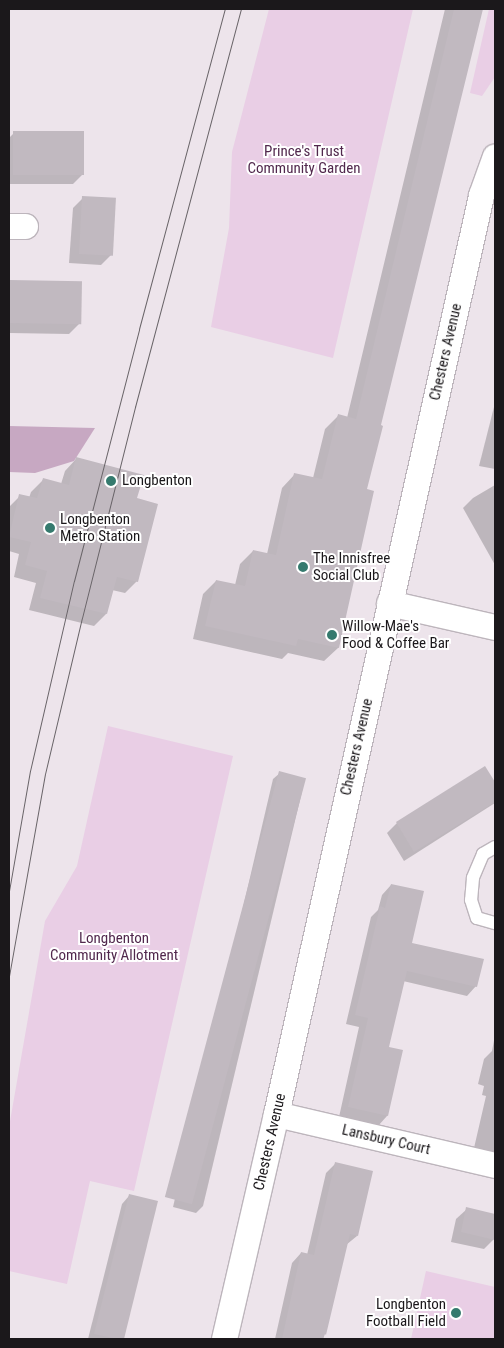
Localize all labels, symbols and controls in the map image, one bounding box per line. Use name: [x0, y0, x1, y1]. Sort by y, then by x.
park label: Prince's Trust Community Garden: [248, 142, 360, 177]
street label: Chesters Avenue: [426, 302, 466, 402]
place label: Longbenton: [122, 472, 192, 490]
marker: Longbenton: [104, 474, 118, 488]
place label: Longbenton Metro Station: [60, 510, 140, 545]
marker: Longbenton Metro Station: [44, 522, 56, 534]
place label: The Innisfree Social Club: [313, 549, 390, 584]
marker: The Innisfree Social Club: [297, 561, 309, 573]
place label: Willow-Mae's Food & Coffee Bar: [342, 617, 449, 652]
marker: Willow-Mae's Food & Coffee Bar: [326, 629, 338, 641]
street label: Chesters Avenue: [337, 697, 377, 797]
park label: Longbenton Community Allotment: [50, 929, 178, 964]
street label: Chesters Avenue: [250, 1092, 290, 1192]
street label: Lansbury Court: [340, 1121, 432, 1159]
place label: Longbenton Football Field: [366, 1295, 446, 1330]
marker: Longbenton Football Field: [450, 1307, 462, 1319]

